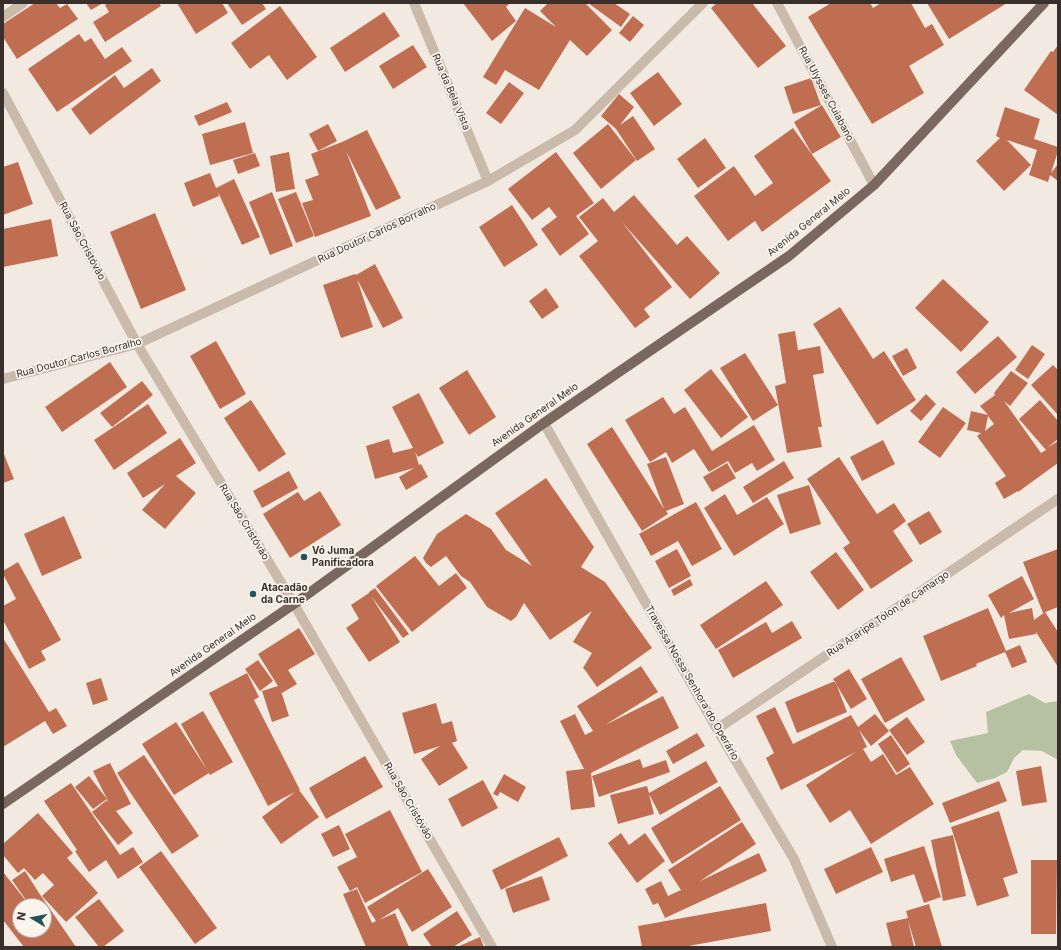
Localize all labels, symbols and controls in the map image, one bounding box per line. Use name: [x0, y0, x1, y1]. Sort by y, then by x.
street label: Rua Ulysses Cuiabano: [796, 44, 856, 144]
street label: Rua da Bela Vista: [429, 52, 473, 132]
street label: Avenida General Melo: [765, 185, 853, 259]
street label: Rua São Cristóvão: [56, 200, 108, 282]
street label: Rua Doutor Carlos Borralho: [316, 200, 438, 266]
street label: Rua Doutor Carlos Borralho: [15, 335, 143, 381]
street label: Avenida General Melo: [489, 380, 581, 450]
street label: Rua São Cristóvão: [217, 482, 271, 562]
place label: Vó Juma Panificadora: [312, 545, 374, 568]
marker: Vó Juma Panificadora: [299, 552, 309, 562]
street label: Rua Araripe Tolon de Camargo: [825, 569, 951, 659]
place label: Atacadão da Carne: [261, 582, 308, 606]
marker: Atacadão da Carne: [248, 589, 258, 599]
street label: Travessa Nossa Senhora do Operário: [643, 604, 741, 762]
street label: Avenida General Melo: [167, 610, 259, 680]
street label: Rua São Cristóvão: [381, 760, 435, 842]
north arrow: [12, 898, 52, 938]
text: N: [14, 911, 29, 921]

